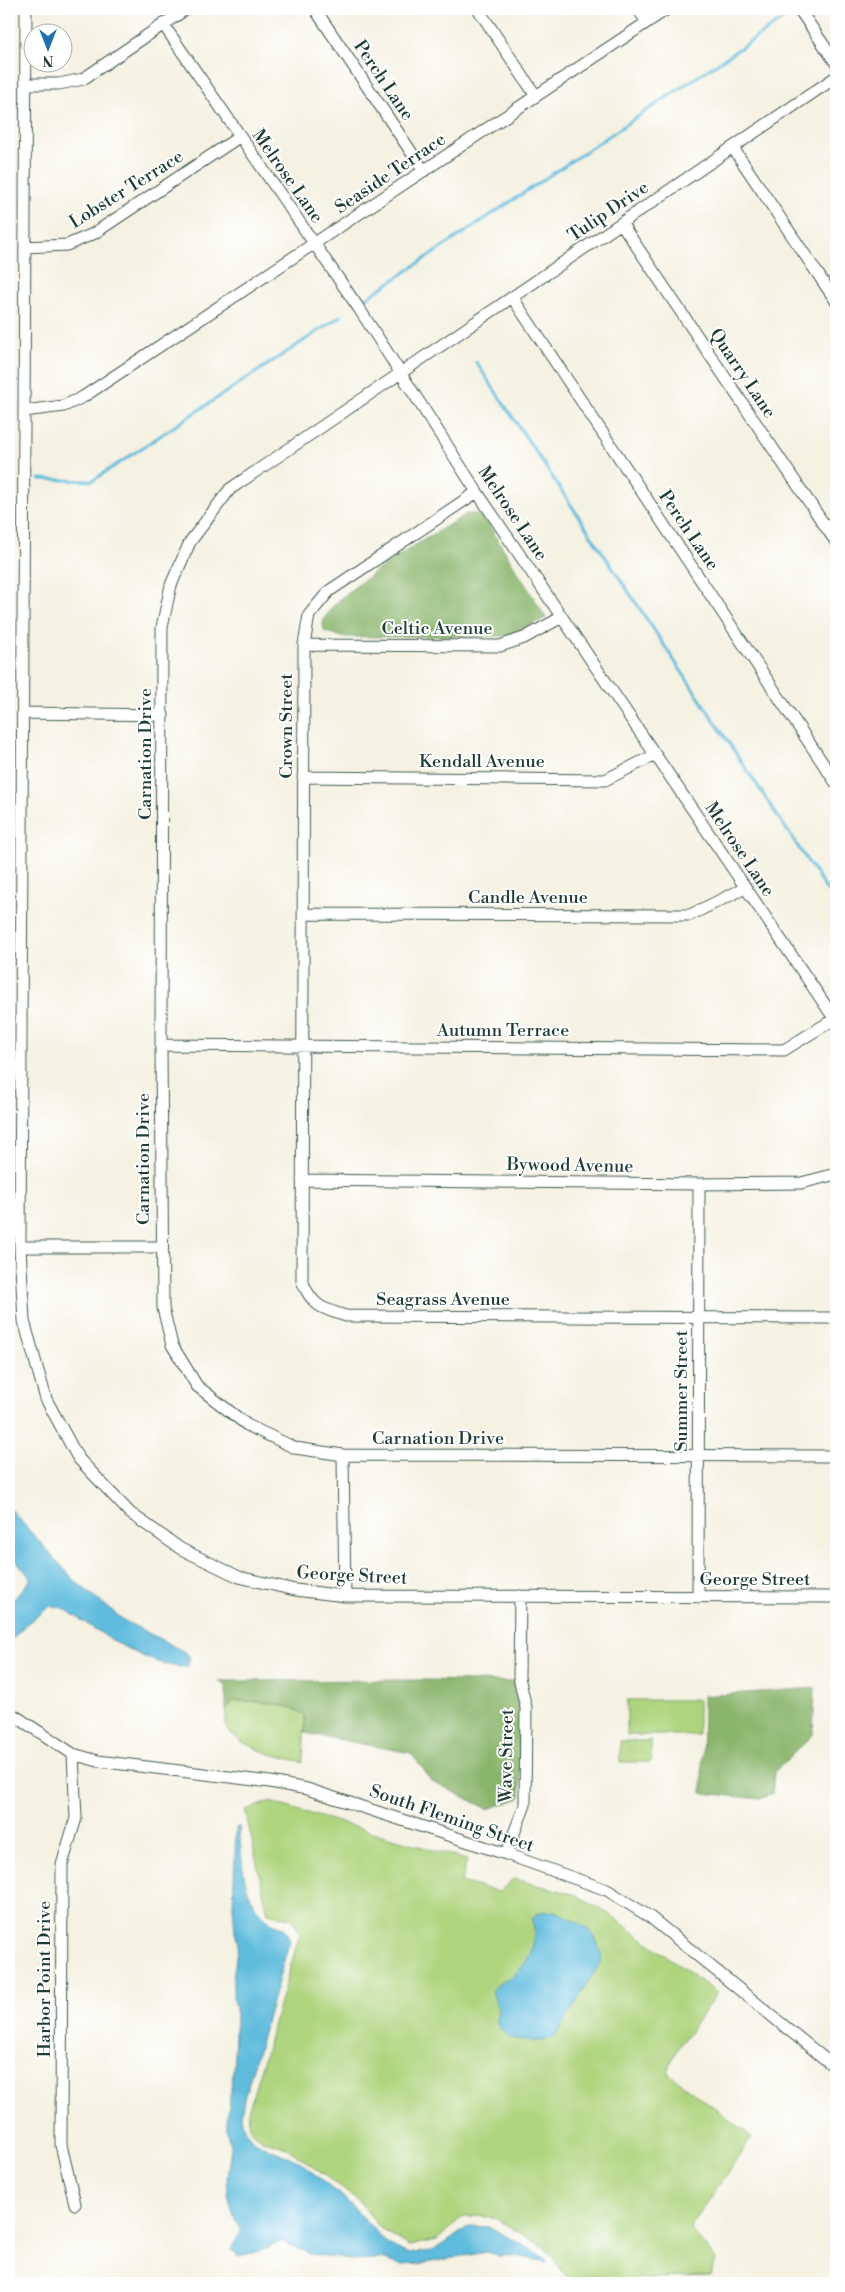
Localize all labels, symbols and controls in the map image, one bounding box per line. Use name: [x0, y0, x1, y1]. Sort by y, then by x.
north arrow: [22, 22, 72, 72]
street label: Perch Lane: [348, 36, 419, 125]
text: N: [42, 51, 54, 69]
street label: Melrose Lane: [247, 125, 328, 228]
street label: Seaside Terrace: [331, 128, 450, 219]
street label: Lobster Terrace: [65, 145, 188, 234]
street label: Tulip Drive: [563, 176, 653, 247]
street label: Quarry Lane: [704, 324, 781, 423]
street label: Melrose Lane: [472, 461, 553, 565]
street label: Perch Lane: [653, 486, 724, 575]
street label: Celtic Avenue: [381, 617, 493, 640]
street label: Crown Street: [275, 673, 298, 779]
street label: Carnation Drive: [134, 688, 157, 820]
street label: Kendall Avenue: [419, 750, 545, 773]
street label: Melrose Lane: [699, 797, 780, 901]
street label: Candle Avenue: [468, 886, 588, 909]
street label: Autumn Terrace: [436, 1019, 569, 1042]
street label: Carnation Drive: [132, 1093, 155, 1225]
street label: Bywood Avenue: [505, 1153, 634, 1178]
street label: Seagrass Avenue: [376, 1288, 510, 1311]
street label: Summer Street: [670, 1330, 693, 1452]
street label: Carnation Drive: [372, 1427, 504, 1450]
street label: George Street: [296, 1561, 409, 1590]
street label: George Street: [700, 1568, 811, 1591]
street label: Wave Street: [494, 1708, 519, 1804]
street label: South Fleming Street: [367, 1780, 538, 1858]
street label: Harbor Point Drive: [33, 1901, 56, 2057]

